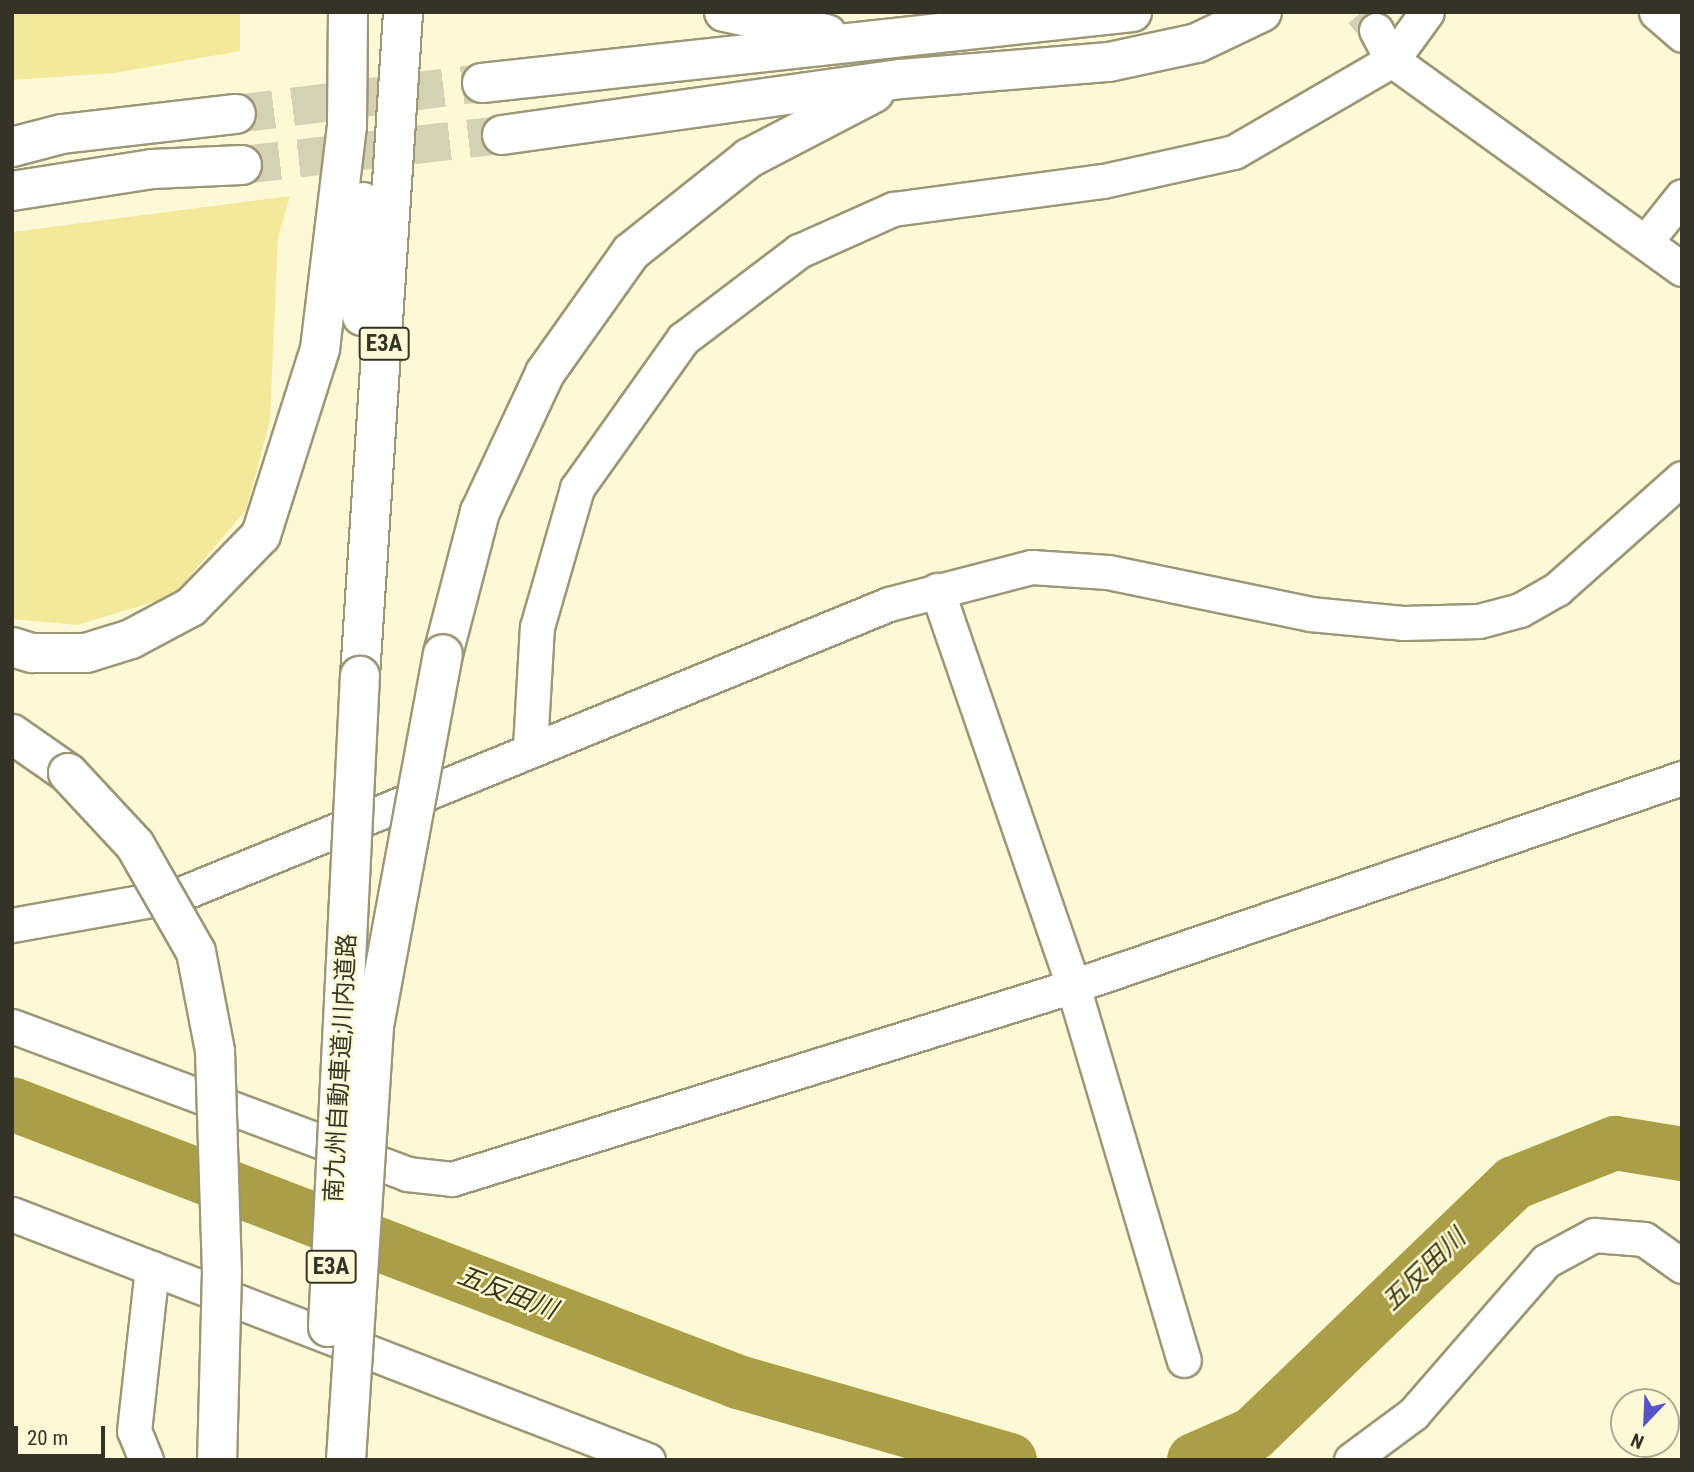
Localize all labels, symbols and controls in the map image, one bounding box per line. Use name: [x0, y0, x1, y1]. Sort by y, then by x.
road number: E3A: [358, 324, 410, 364]
street label: 南九州自動車道;川内道路: [320, 933, 362, 1203]
water label: 五反田川: [1376, 1223, 1472, 1317]
road number: E3A: [305, 1248, 357, 1286]
water label: 五反田川: [453, 1260, 561, 1326]
north arrow: [1610, 1388, 1680, 1458]
scale bar: [18, 1412, 108, 1456]
text: 20 m: [27, 1426, 68, 1450]
text: N: [1628, 1428, 1647, 1454]

